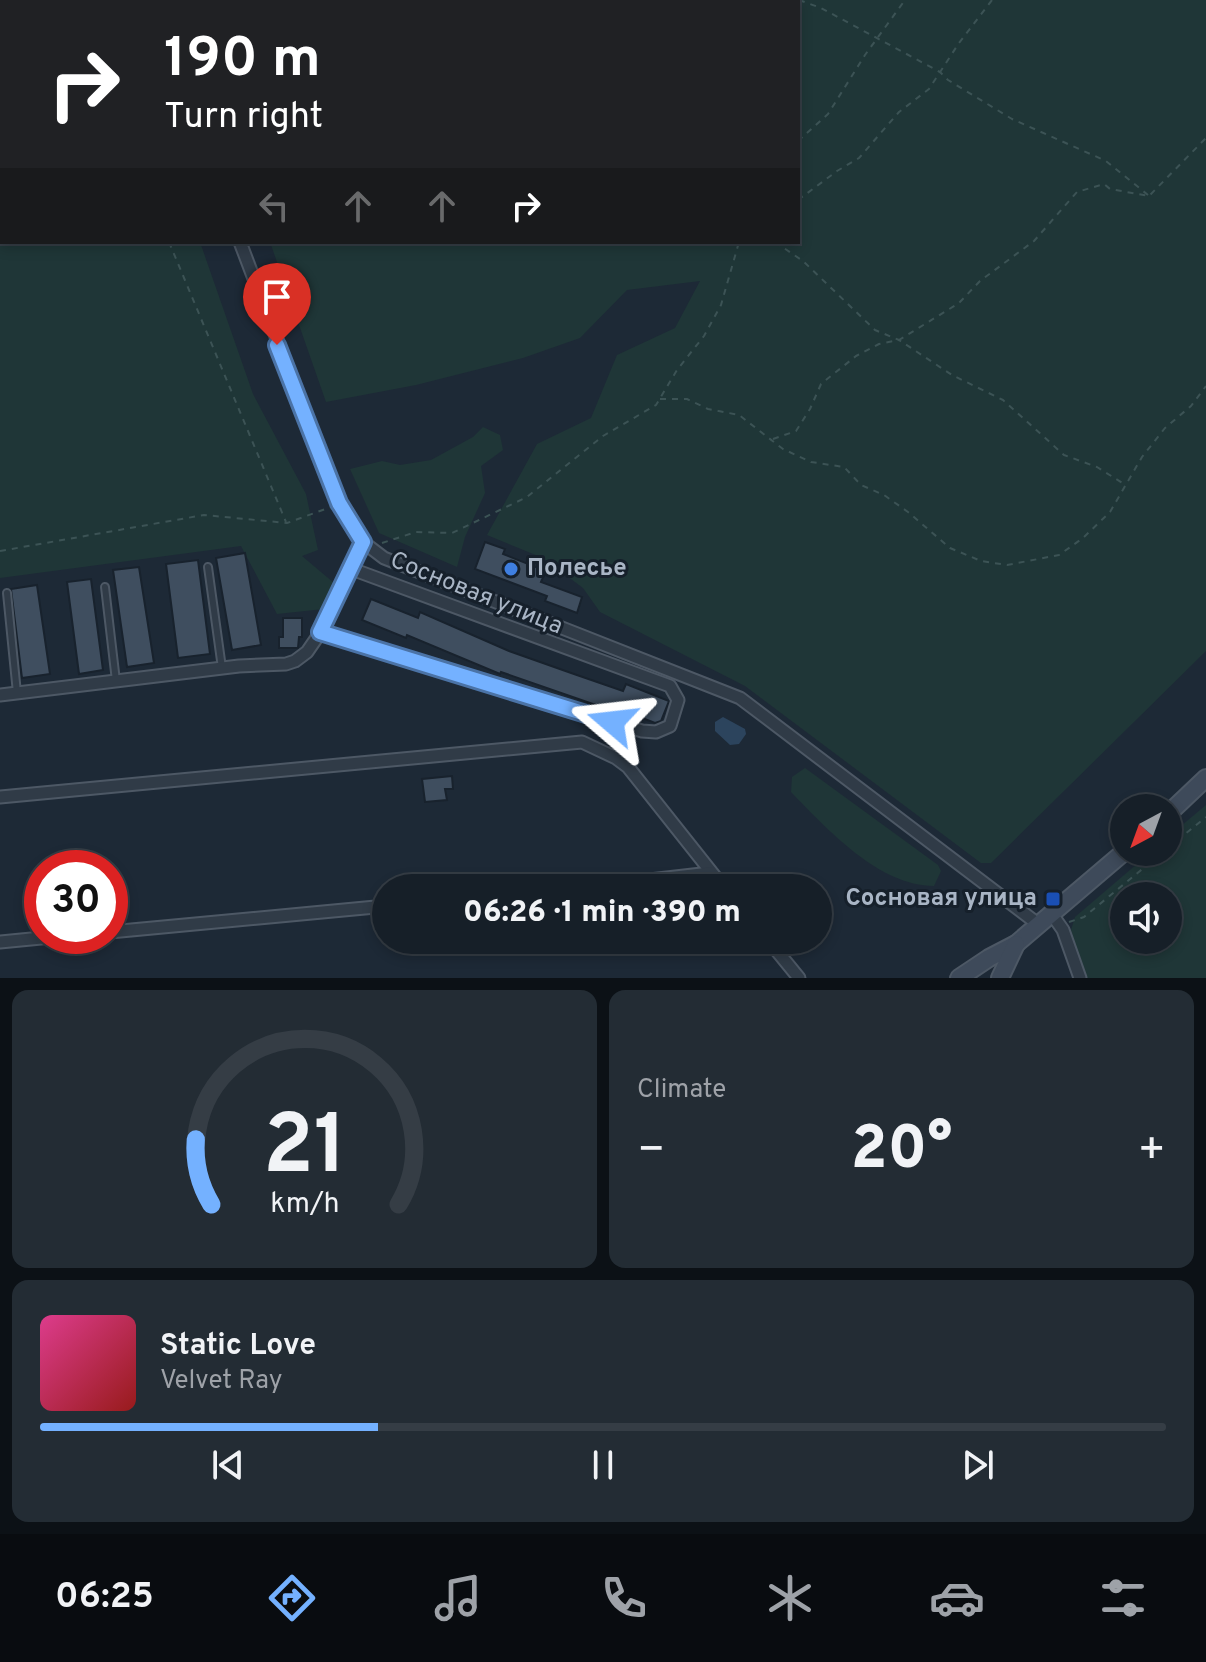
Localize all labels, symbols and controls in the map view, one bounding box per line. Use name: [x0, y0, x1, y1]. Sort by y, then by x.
text: 190 m: [164, 26, 321, 96]
icon: right: [32, 32, 136, 136]
text: Turn right: [164, 95, 323, 141]
icon: left: [252, 184, 296, 228]
icon: ahead: [336, 184, 380, 228]
icon: ahead: [420, 184, 464, 228]
icon: right: [504, 184, 548, 228]
pin: [243, 263, 311, 345]
icon: arrive: [255, 275, 299, 319]
street label: Сосновая улица: [385, 546, 567, 642]
place label: Полесье: [527, 554, 627, 584]
marker: Полесье: [502, 560, 520, 578]
position arrow: [570, 680, 654, 764]
north arrow: [1110, 794, 1182, 866]
map controls: [1110, 794, 1182, 954]
speed limit sign: 30: [24, 850, 128, 954]
button: sound: [1110, 882, 1182, 954]
place label: Сосновая улица: [846, 884, 1037, 914]
marker: Сосновая улица: [1044, 890, 1062, 908]
text: 06:26 · 1 min · 390 m: [463, 895, 741, 932]
text: Climate: [637, 1074, 726, 1107]
text: 21: [262, 1098, 347, 1203]
text: 20°: [851, 1114, 952, 1190]
text: −: [637, 1124, 665, 1180]
text: +: [1138, 1124, 1166, 1180]
text: km/h: [270, 1187, 339, 1223]
text: Static Love: [160, 1328, 316, 1365]
text: Velvet Ray: [160, 1365, 283, 1398]
icon: previous: [206, 1443, 250, 1487]
icon: pause: [581, 1443, 625, 1487]
icon: next: [956, 1443, 1000, 1487]
icon: directions: [264, 1570, 320, 1626]
icon: music: [430, 1570, 486, 1626]
icon: phone: [596, 1570, 652, 1626]
icon: climate: [762, 1570, 818, 1626]
icon: car: [929, 1570, 985, 1626]
icon: filters: [1095, 1570, 1151, 1626]
text: 06:25: [55, 1575, 154, 1621]

